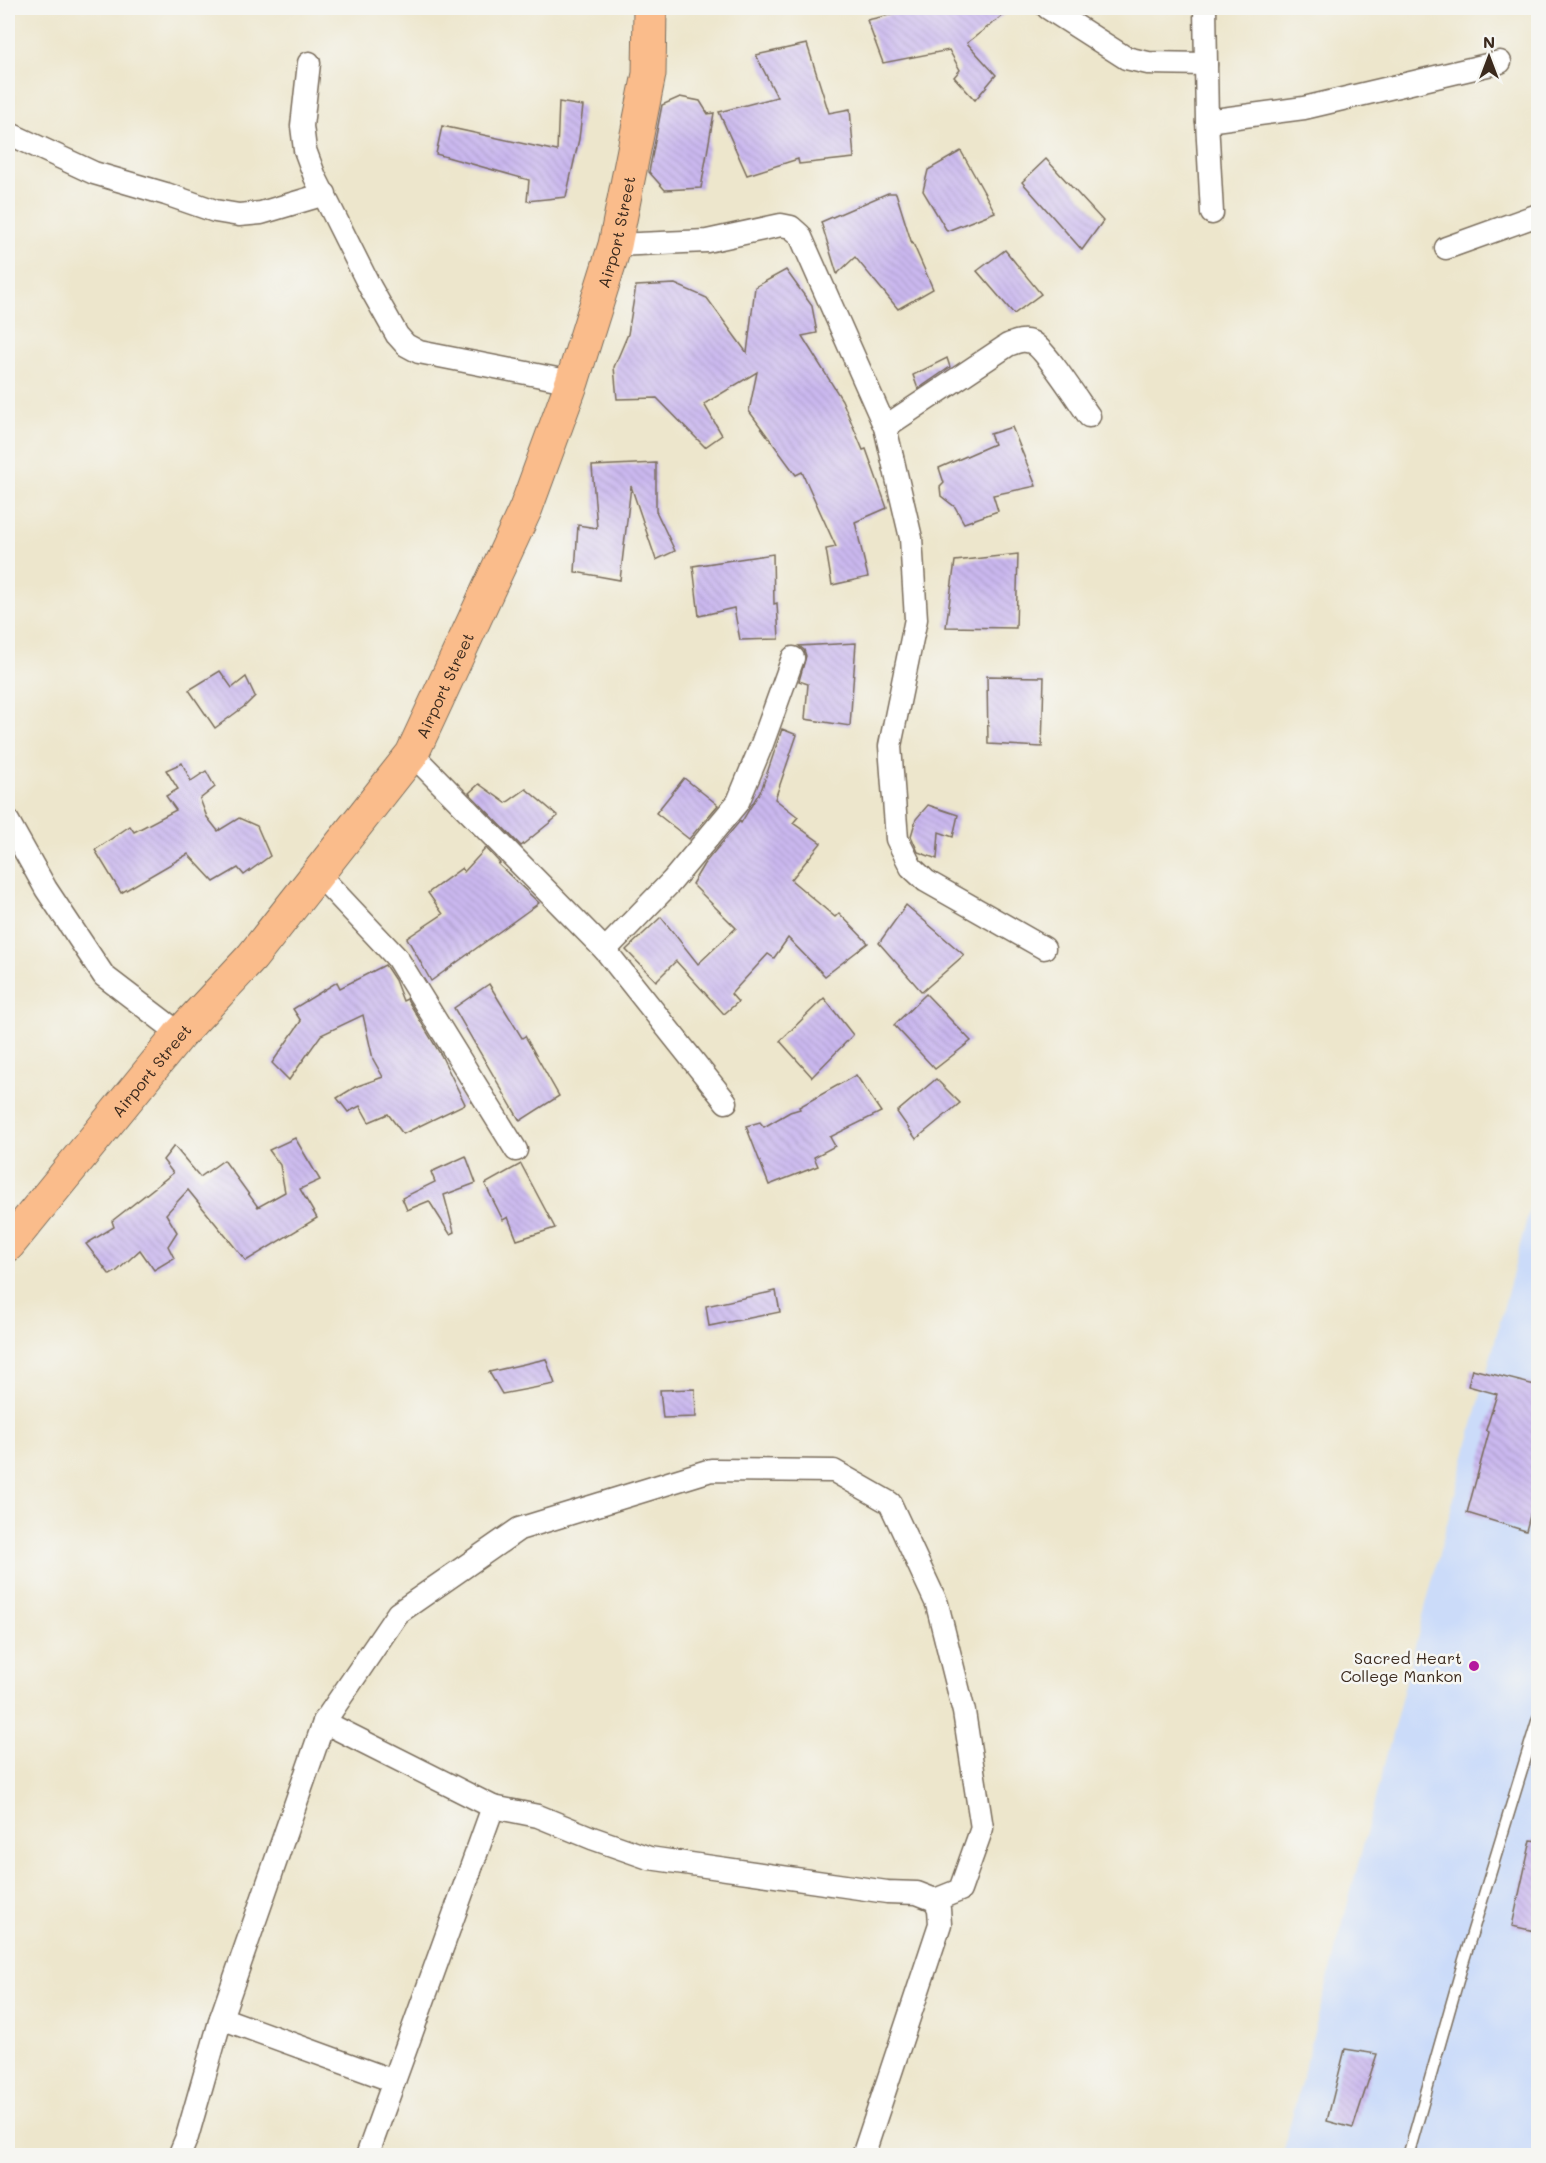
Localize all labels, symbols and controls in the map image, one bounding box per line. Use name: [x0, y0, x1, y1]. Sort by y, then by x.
north arrow: [1459, 27, 1519, 87]
text: N: [1483, 31, 1495, 52]
street label: Airport Street: [592, 174, 639, 290]
street label: Airport Street: [410, 629, 478, 742]
street label: Airport Street: [106, 1019, 195, 1121]
place label: Sacred Heart College Mankon: [1340, 1647, 1462, 1686]
marker: Sacred Heart College Mankon: [1467, 1659, 1481, 1673]

